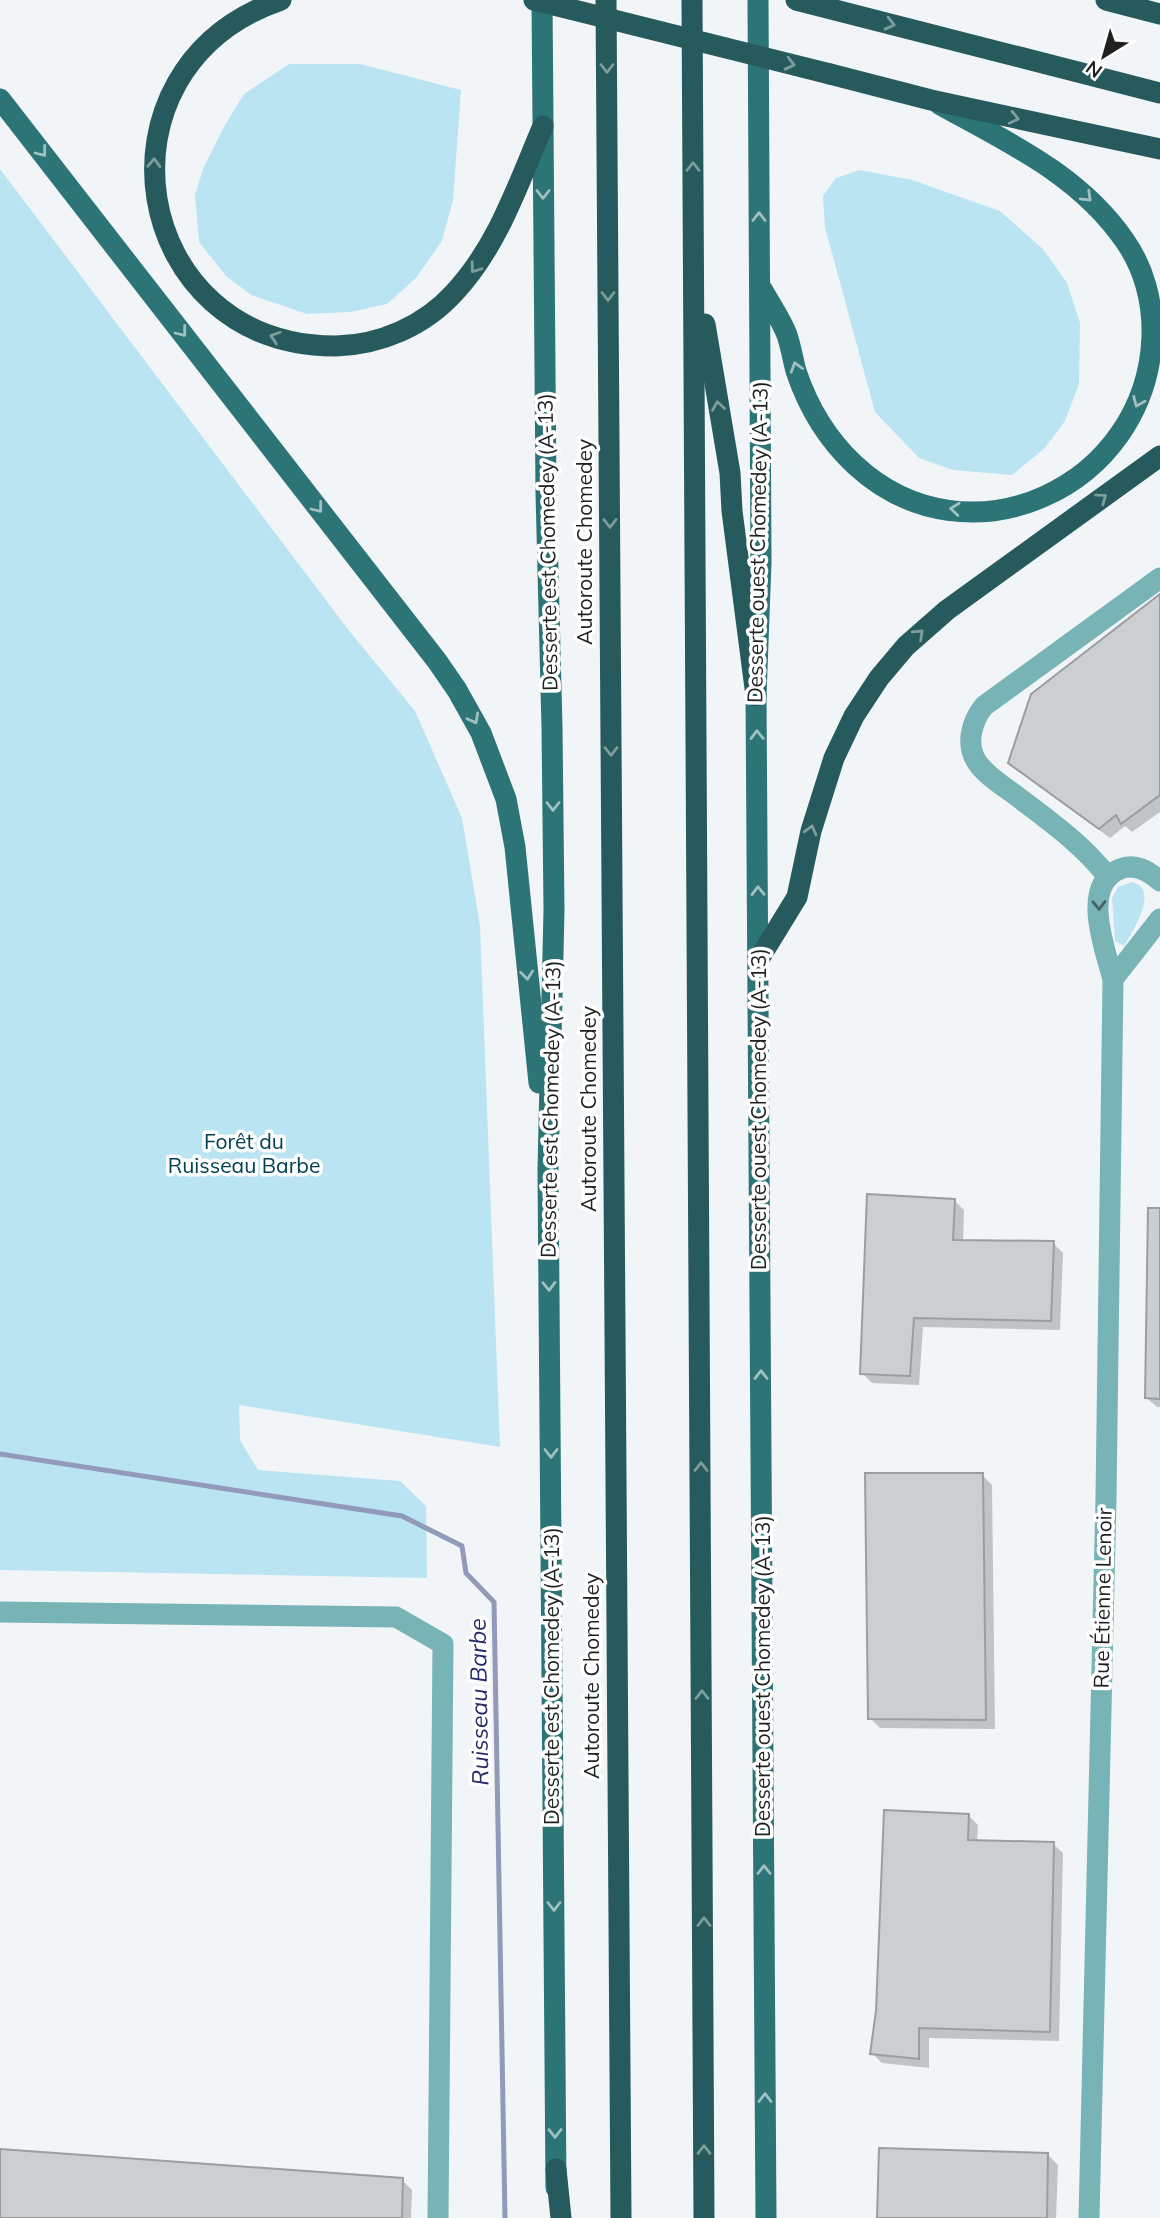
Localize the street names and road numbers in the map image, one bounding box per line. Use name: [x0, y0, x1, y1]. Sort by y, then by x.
street label: Desserte ouest Chomedey (A-13): [741, 381, 773, 703]
street label: Desserte est Chomedey (A-13): [531, 393, 563, 691]
street label: Autoroute Chomedey: [571, 439, 597, 645]
street label: Desserte ouest Chomedey (A-13): [745, 948, 771, 1270]
street label: Desserte est Chomedey (A-13): [534, 960, 566, 1258]
street label: Autoroute Chomedey: [575, 1006, 601, 1212]
street label: Rue Étienne Lenoir: [1087, 1507, 1117, 1689]
street label: Desserte ouest Chomedey (A-13): [749, 1515, 775, 1837]
street label: Desserte est Chomedey (A-13): [538, 1527, 564, 1825]
street label: Autoroute Chomedey: [578, 1573, 604, 1779]

